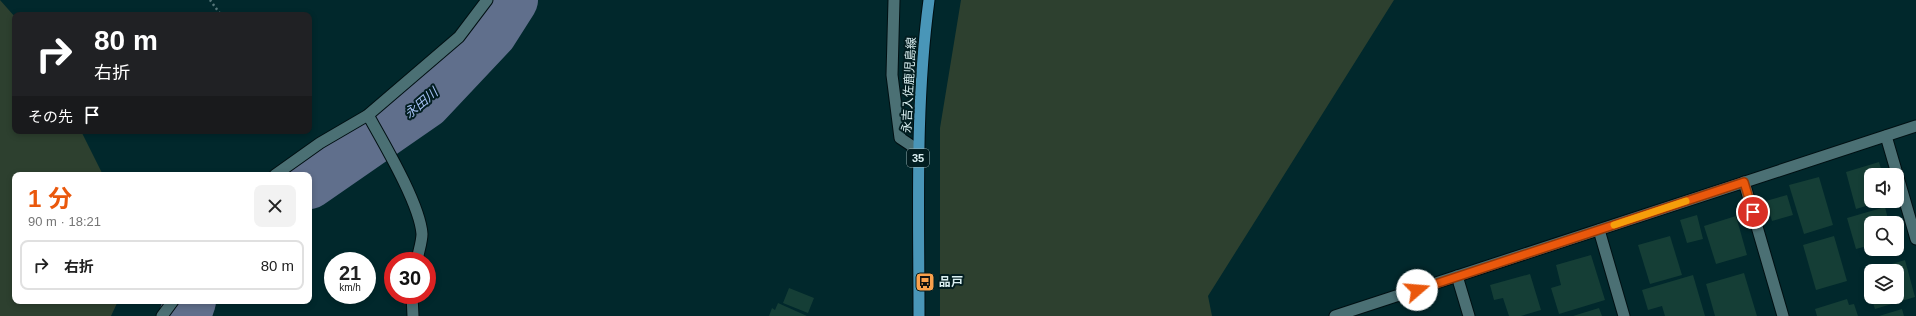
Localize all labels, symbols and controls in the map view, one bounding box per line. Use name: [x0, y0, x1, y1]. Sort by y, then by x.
text: 80 m: [94, 25, 158, 56]
icon: right: [28, 28, 80, 80]
street label: 永吉入佐鹿児島線: [899, 37, 919, 133]
text: 右折: [94, 63, 130, 83]
water label: 永田川: [401, 83, 442, 121]
icon: arrive: [81, 104, 103, 126]
text: その先: [28, 108, 73, 125]
road number: 35: [907, 149, 929, 167]
map controls: [1864, 168, 1904, 304]
button: sound: [1864, 168, 1904, 208]
text: 1 分: [28, 185, 72, 212]
button: close: [254, 185, 296, 227]
pin: [1736, 195, 1770, 229]
icon: arrive: [1742, 201, 1764, 223]
text: 90 m · 18:21: [28, 214, 101, 229]
button: search: [1864, 216, 1904, 256]
speed limit sign: 30: [384, 252, 436, 304]
icon: right: [30, 254, 52, 276]
text: 80 m: [261, 257, 294, 274]
text: 右折: [64, 258, 94, 275]
text: 21: [339, 262, 361, 284]
button: layers: [1864, 264, 1904, 304]
position arrow: [1396, 269, 1438, 311]
bus stop icon: 品戸: [914, 271, 936, 293]
place label: 品戸: [939, 275, 963, 289]
text: km/h: [339, 282, 361, 293]

